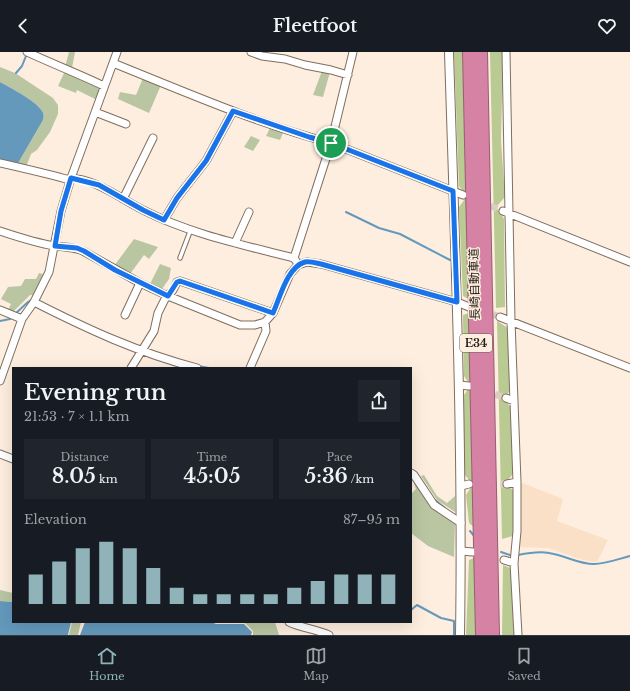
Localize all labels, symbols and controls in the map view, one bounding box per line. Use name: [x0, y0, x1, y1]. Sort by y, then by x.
icon: back: [12, 15, 34, 37]
text: Fleetfoot: [273, 15, 357, 37]
icon: heart: [596, 15, 618, 37]
pin: [314, 126, 348, 160]
icon: arrive: [320, 132, 342, 154]
street label: 長崎自動車道: [466, 248, 482, 320]
road number: E34: [460, 334, 492, 352]
text: Evening run: [24, 379, 166, 406]
button: share: [358, 380, 400, 422]
text: 21:53 · 7 × 1.1 km: [24, 408, 130, 425]
text: Distance: [60, 450, 109, 464]
text: Time: [197, 450, 227, 464]
text: Pace: [326, 450, 352, 464]
text: 8.05: [52, 464, 96, 488]
text: 45:05: [184, 464, 240, 488]
text: 5:36: [305, 464, 348, 488]
text: km: [96, 472, 118, 486]
text: /km: [348, 472, 374, 486]
text: Elevation: [24, 511, 87, 528]
text: 87–95 m: [343, 511, 400, 528]
tab: Home: [89, 645, 125, 683]
tab: Map: [303, 645, 329, 683]
tab: Saved: [507, 645, 541, 683]

